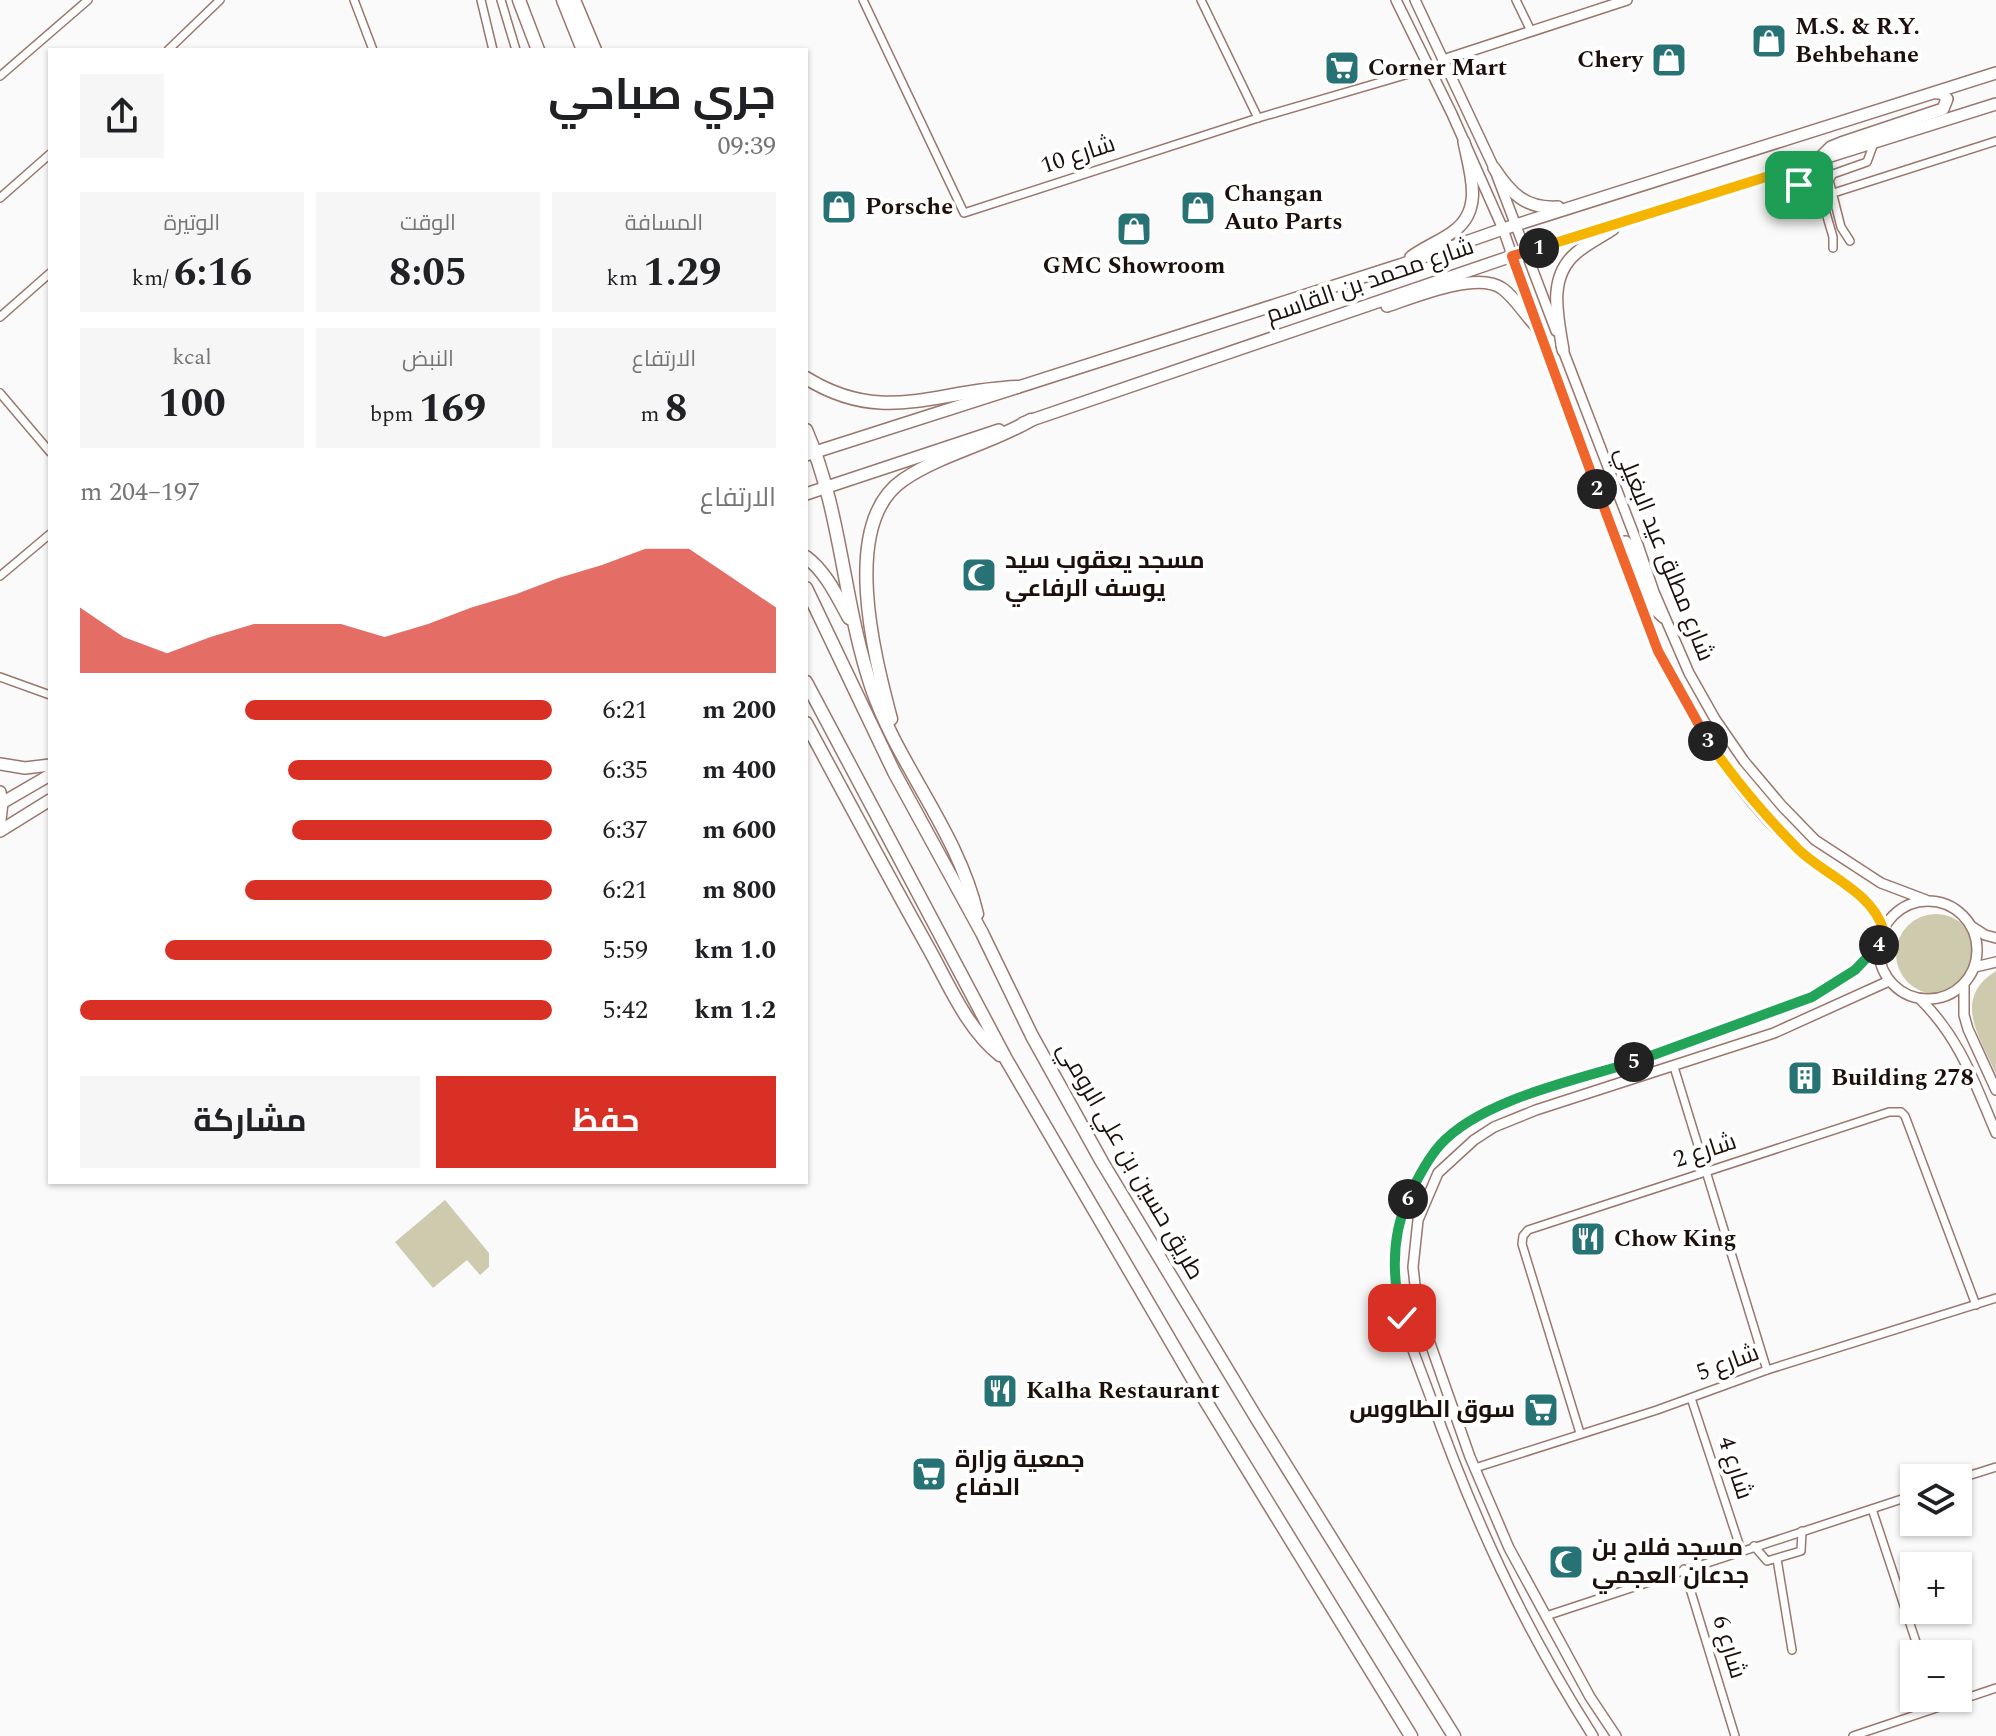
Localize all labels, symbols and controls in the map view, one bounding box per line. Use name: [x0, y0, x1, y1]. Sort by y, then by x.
place label: M.S. & R.Y. Behbehane: [1795, 9, 1920, 73]
shop icon: M.S. & R.Y. Behbehane: [1750, 22, 1788, 60]
shop icon: Chery: [1650, 41, 1688, 79]
place label: Chery: [1577, 42, 1645, 78]
supermarket icon: Corner Mart: [1323, 49, 1361, 87]
place label: Corner Mart: [1368, 50, 1507, 86]
text: جري صباحي: [548, 62, 776, 129]
button: share: [80, 74, 164, 158]
text: 09:39: [717, 126, 776, 166]
street label: شارع 10: [1036, 126, 1120, 184]
pin: [1765, 151, 1833, 219]
icon: arrive: [1777, 163, 1821, 207]
place label: Changan Auto Parts: [1224, 176, 1343, 240]
shop icon: Porsche: [820, 188, 858, 226]
place label: Porsche: [865, 189, 953, 225]
shop icon: Changan Auto Parts: [1179, 189, 1217, 227]
text: الوتيرة: [164, 207, 220, 240]
text: الوقت: [400, 207, 456, 240]
text: المسافة: [625, 207, 703, 240]
shop icon: GMC Showroom: [1115, 210, 1153, 248]
pin: 1: [1519, 228, 1559, 268]
street label: شارع محمد بن القاسم: [1261, 229, 1479, 333]
text: 1: [1533, 231, 1545, 264]
text: 6:16: [174, 243, 252, 304]
text: 8:05: [389, 243, 467, 304]
text: 1.29: [643, 243, 721, 304]
place label: GMC Showroom: [1043, 248, 1226, 284]
text: /km: [132, 262, 174, 295]
text: km: [607, 262, 643, 295]
text: kcal: [172, 341, 212, 374]
text: النبض: [402, 343, 454, 376]
text: الارتفاع: [632, 343, 696, 376]
text: 100: [158, 374, 226, 435]
text: 169: [419, 379, 486, 440]
text: 8: [665, 379, 687, 440]
text: bpm: [370, 398, 419, 431]
text: m: [641, 398, 665, 431]
street label: شارع مطلق عيد البغيلي: [1605, 441, 1723, 667]
pin: 2: [1577, 469, 1617, 509]
text: 197–204 m: [80, 472, 200, 512]
text: 2: [1591, 472, 1603, 505]
text: الارتفاع: [700, 478, 776, 518]
place label: مسجد يعقوب سيد يوسف الرفاعي: [1005, 543, 1205, 607]
mosque icon: مسجد يعقوب سيد يوسف الرفاعي: [960, 556, 998, 594]
text: 6:21: [602, 690, 648, 730]
text: 200 m: [702, 690, 776, 730]
pin: 3: [1688, 721, 1728, 761]
text: 3: [1702, 724, 1714, 757]
text: 6:35: [602, 750, 648, 790]
text: 400 m: [702, 750, 776, 790]
text: 6:37: [602, 810, 648, 850]
text: 600 m: [702, 810, 776, 850]
text: 6:21: [602, 870, 648, 910]
text: 800 m: [702, 870, 776, 910]
pin: 4: [1859, 925, 1899, 965]
text: 4: [1873, 928, 1885, 961]
text: 5:59: [602, 930, 648, 970]
text: 1.0 km: [694, 930, 776, 970]
text: 5:42: [602, 990, 648, 1030]
text: 1.2 km: [694, 990, 776, 1030]
street label: طريق حسين بن علي الرومي: [1047, 1035, 1213, 1287]
pin: 5: [1614, 1042, 1654, 1082]
text: 5: [1628, 1045, 1640, 1078]
building icon: Building 278: [1786, 1059, 1824, 1097]
place label: Building 278: [1831, 1060, 1974, 1096]
button: مشاركة: [80, 1076, 420, 1168]
button: حفظ: [436, 1076, 776, 1168]
street label: شارع 2: [1669, 1124, 1741, 1178]
pin: 6: [1388, 1179, 1428, 1219]
text: 6: [1402, 1182, 1414, 1215]
restaurant icon: Chow King: [1569, 1220, 1607, 1258]
place label: Chow King: [1614, 1221, 1737, 1257]
pin: [1368, 1284, 1436, 1352]
icon: check: [1380, 1296, 1424, 1340]
street label: شارع 5: [1692, 1335, 1764, 1391]
restaurant icon: Kalha Restaurant: [981, 1372, 1019, 1410]
place label: Kalha Restaurant: [1026, 1373, 1220, 1409]
supermarket icon: سوق الطاووس: [1522, 1391, 1560, 1429]
place label: سوق الطاووس: [1349, 1392, 1515, 1428]
street label: شارع 4: [1708, 1432, 1762, 1504]
place label: جمعية وزارة الدفاع: [955, 1442, 1085, 1506]
supermarket icon: جمعية وزارة الدفاع: [910, 1455, 948, 1493]
map controls: [1900, 1464, 1972, 1712]
button: layers: [1900, 1464, 1972, 1536]
place label: مسجد فلاح بن جدعان العجمي: [1592, 1530, 1749, 1594]
mosque icon: مسجد فلاح بن جدعان العجمي: [1547, 1543, 1585, 1581]
button: +: [1900, 1552, 1972, 1624]
street label: شارع 6: [1702, 1611, 1756, 1683]
button: −: [1900, 1640, 1972, 1712]

